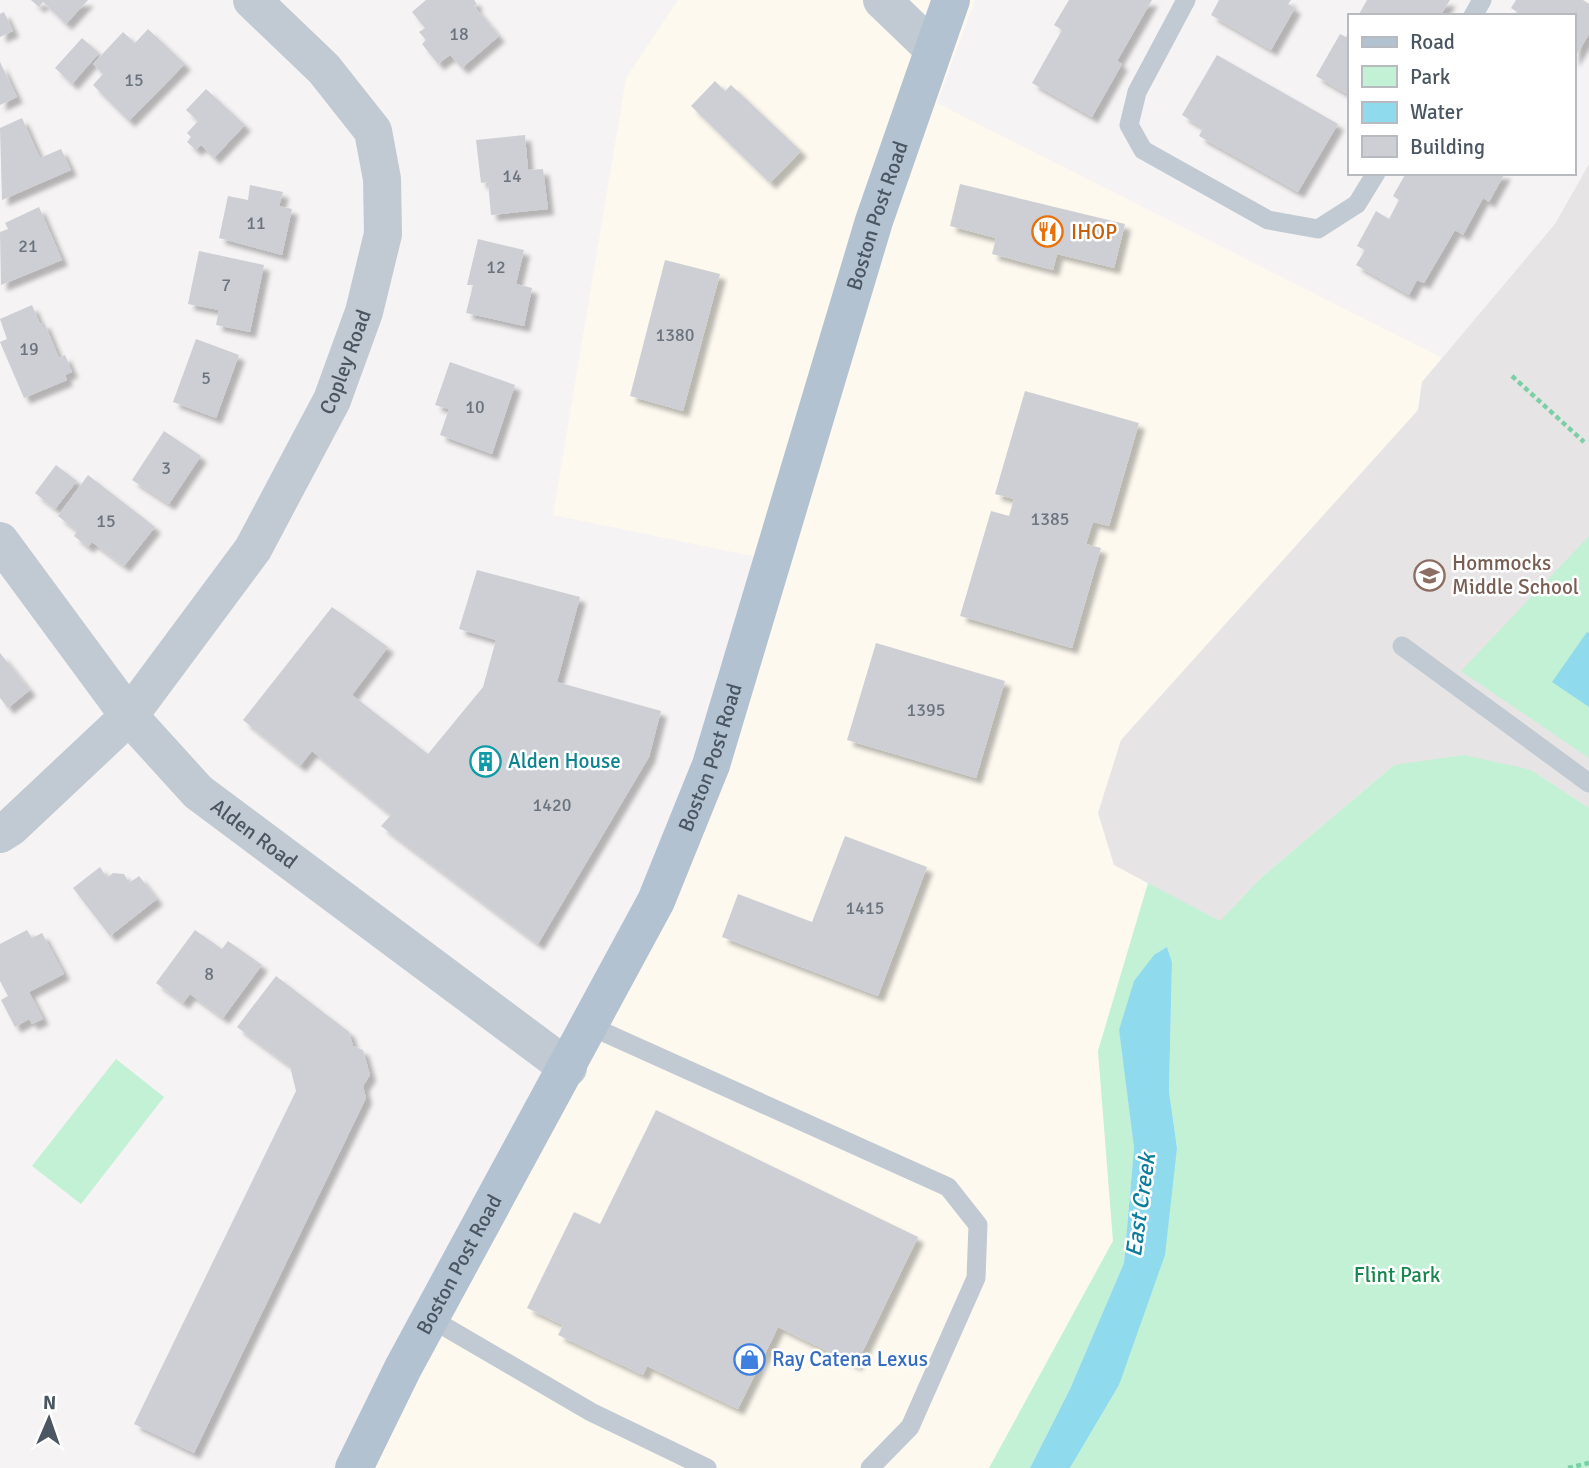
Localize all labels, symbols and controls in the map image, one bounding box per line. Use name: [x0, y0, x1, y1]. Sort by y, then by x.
legend: [1348, 14, 1575, 175]
house number: 18: [449, 23, 469, 45]
text: Road: [1410, 29, 1455, 55]
text: Park: [1410, 64, 1451, 90]
house number: 15: [124, 69, 144, 91]
text: Water: [1410, 99, 1463, 125]
text: Building: [1410, 134, 1485, 160]
street label: Boston Post Road: [841, 138, 914, 294]
house number: 14: [502, 165, 522, 187]
house number: 11: [246, 212, 266, 234]
restaurant icon: IHOP: [1031, 215, 1065, 249]
place label: IHOP: [1071, 219, 1117, 245]
house number: 21: [18, 235, 38, 257]
house number: 12: [486, 256, 506, 278]
house number: 7: [221, 274, 231, 296]
street label: Copley Road: [314, 306, 377, 419]
house number: 1380: [656, 324, 694, 346]
house number: 19: [19, 338, 39, 360]
house number: 5: [201, 367, 211, 389]
house number: 10: [465, 396, 485, 418]
house number: 3: [161, 457, 171, 479]
house number: 1385: [1031, 508, 1069, 530]
house number: 15: [96, 510, 116, 532]
place label: Hommocks Middle School: [1452, 550, 1579, 600]
school or university icon: Hommocks Middle School: [1412, 558, 1446, 592]
street label: Boston Post Road: [672, 680, 748, 836]
house number: 1395: [907, 699, 945, 721]
building icon: Alden House: [468, 744, 502, 778]
place label: Alden House: [508, 748, 621, 774]
street label: Alden Road: [206, 793, 302, 875]
house number: 1420: [533, 794, 571, 816]
house number: 1415: [846, 897, 884, 919]
house number: 8: [204, 963, 214, 985]
water label: East Creek: [1119, 1149, 1162, 1259]
street label: Boston Post Road: [411, 1190, 507, 1339]
park label: Flint Park: [1354, 1262, 1441, 1288]
shop icon: Ray Catena Lexus: [732, 1342, 766, 1376]
place label: Ray Catena Lexus: [772, 1346, 928, 1372]
north arrow: [14, 1384, 84, 1454]
text: N: [43, 1391, 57, 1415]

